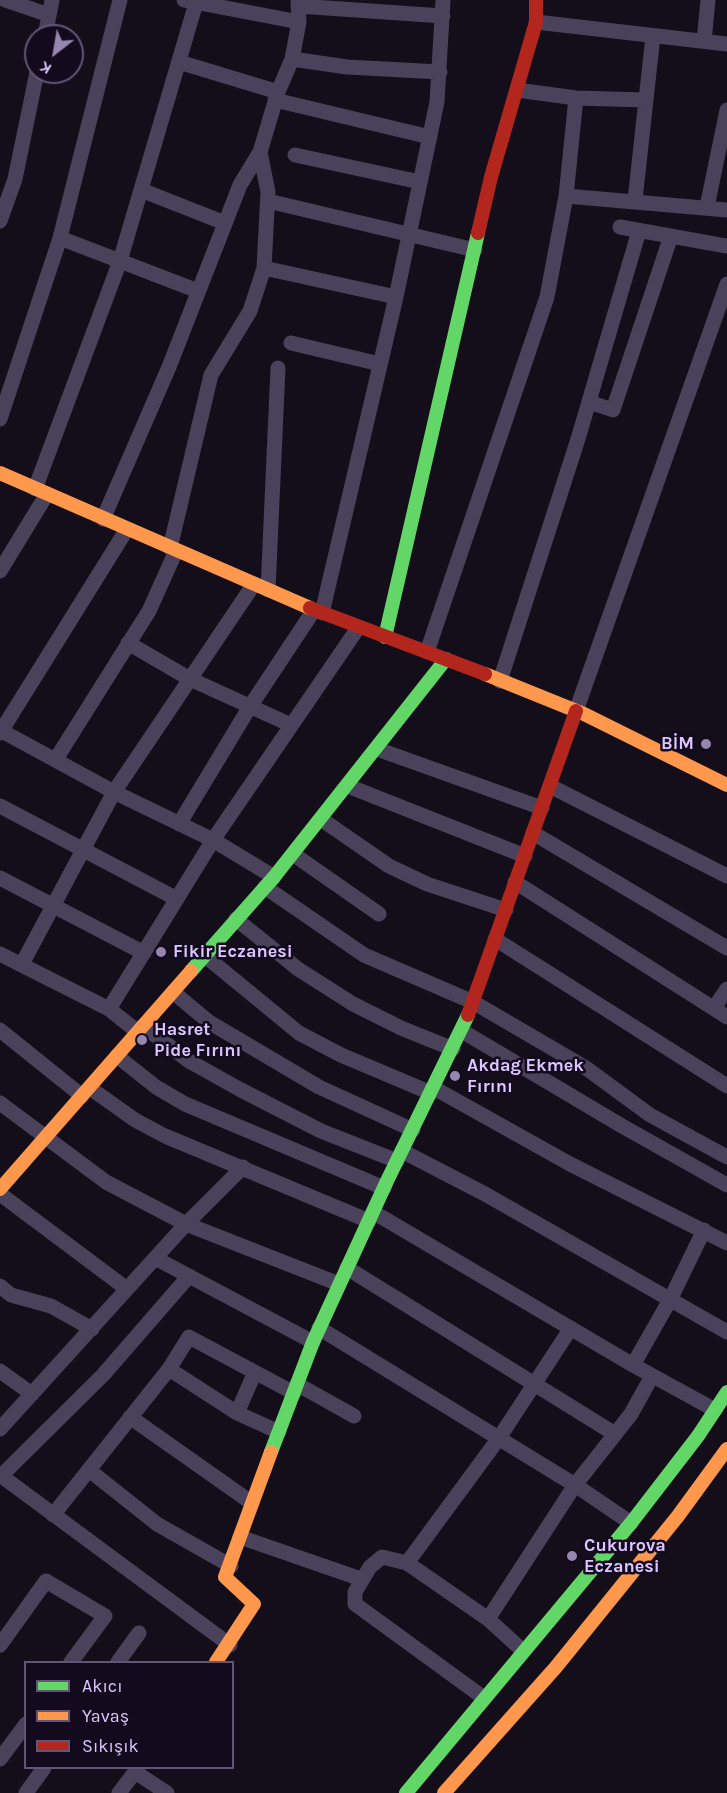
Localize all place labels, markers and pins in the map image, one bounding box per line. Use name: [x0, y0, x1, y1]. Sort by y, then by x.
place label: BİM: [661, 733, 694, 755]
marker: BİM: [699, 737, 713, 751]
place label: Fikir Eczanesi: [173, 941, 293, 963]
marker: Fikir Eczanesi: [154, 945, 168, 959]
place label: Hasret Pide Fırını: [154, 1019, 241, 1062]
marker: Hasret Pide Fırını: [135, 1033, 149, 1047]
place label: Akdag Ekmek Fırını: [467, 1055, 584, 1098]
marker: Akdag Ekmek Fırını: [448, 1069, 462, 1083]
place label: Cukurova Eczanesi: [584, 1535, 666, 1578]
marker: Cukurova Eczanesi: [565, 1549, 579, 1563]

